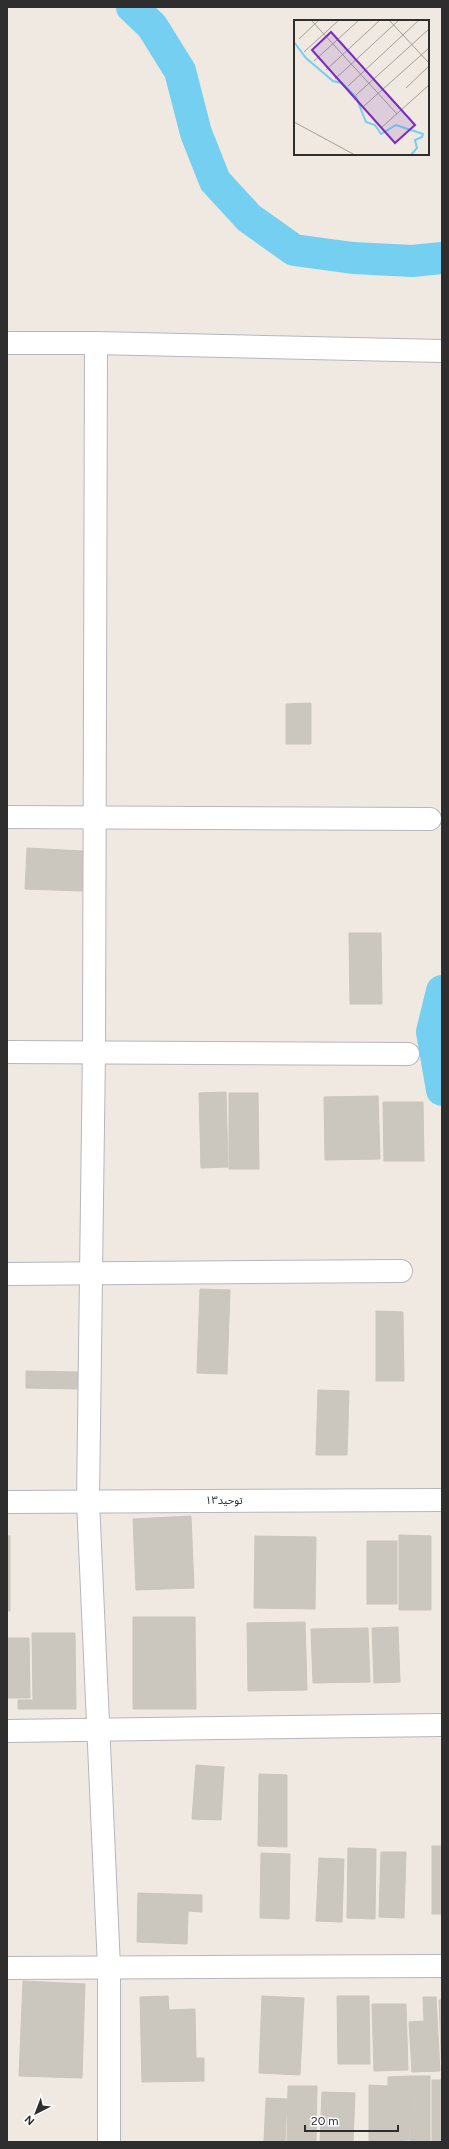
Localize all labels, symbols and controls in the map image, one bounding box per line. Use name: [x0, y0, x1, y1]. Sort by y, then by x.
inset map: [294, 20, 429, 155]
street label: توحید۱۳: [205, 1494, 243, 1507]
north arrow: [16, 2093, 56, 2133]
scale bar: [305, 2107, 398, 2133]
text: N: [22, 2112, 37, 2128]
text: 20 m: [311, 2114, 339, 2128]

